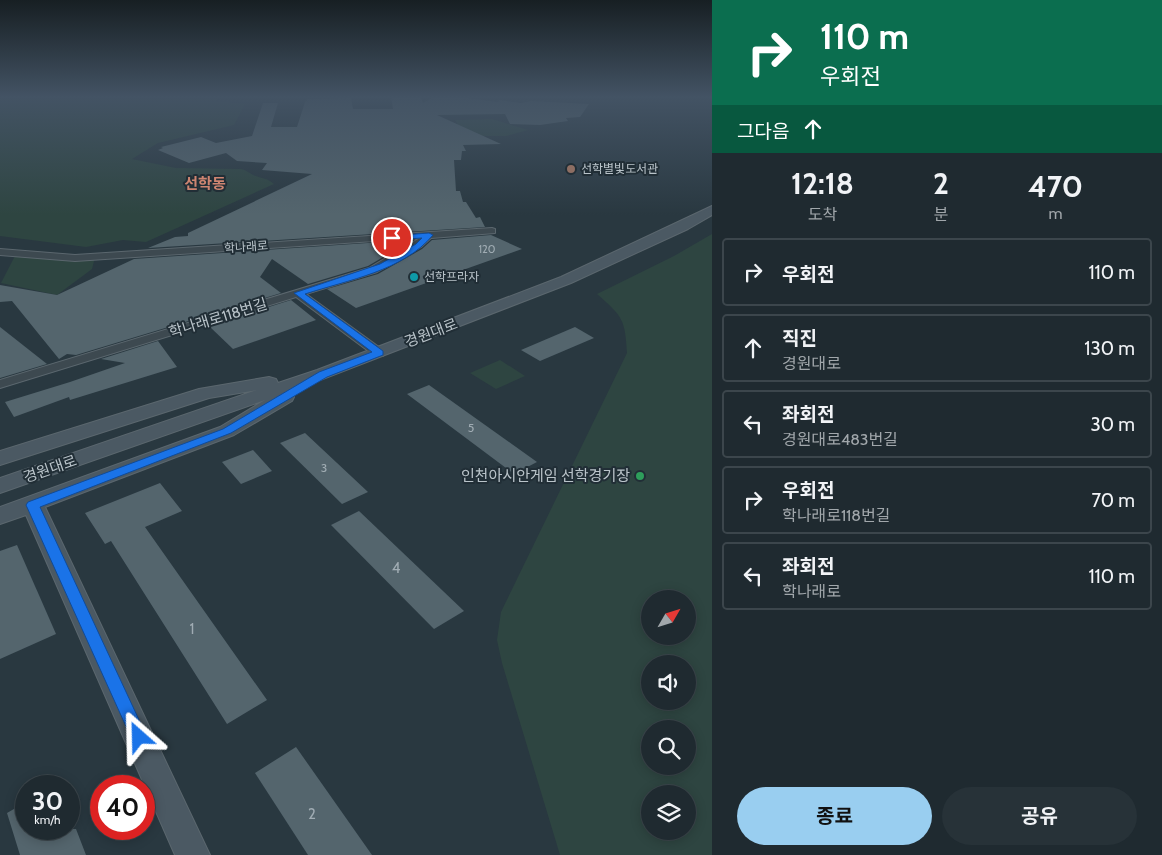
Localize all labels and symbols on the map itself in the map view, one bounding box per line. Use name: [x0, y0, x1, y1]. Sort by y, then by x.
place label: 선학별빛도서관: [581, 161, 658, 176]
marker: 선학별빛도서관: [565, 163, 577, 175]
district label: 선학동: [184, 175, 226, 193]
pin: [371, 217, 413, 259]
street label: 학나래로: [223, 237, 269, 256]
house number: 120: [478, 242, 496, 256]
place label: 선학프라자: [424, 269, 479, 284]
marker: 선학프라자: [408, 271, 420, 283]
street label: 학나래로118번길: [167, 295, 269, 341]
street label: 경원대로: [402, 315, 460, 351]
house number: 5: [468, 420, 474, 435]
street label: 경원대로: [21, 452, 79, 486]
house number: 3: [321, 460, 327, 475]
place label: 인천아시안게임 선학경기장: [461, 467, 630, 485]
marker: 인천아시안게임 선학경기장: [634, 470, 646, 482]
house number: 4: [392, 559, 401, 577]
north arrow: [641, 590, 696, 645]
house number: 1: [190, 620, 194, 638]
position arrow: [112, 710, 164, 762]
speed limit sign: 40: [90, 775, 155, 840]
house number: 2: [308, 805, 316, 823]

